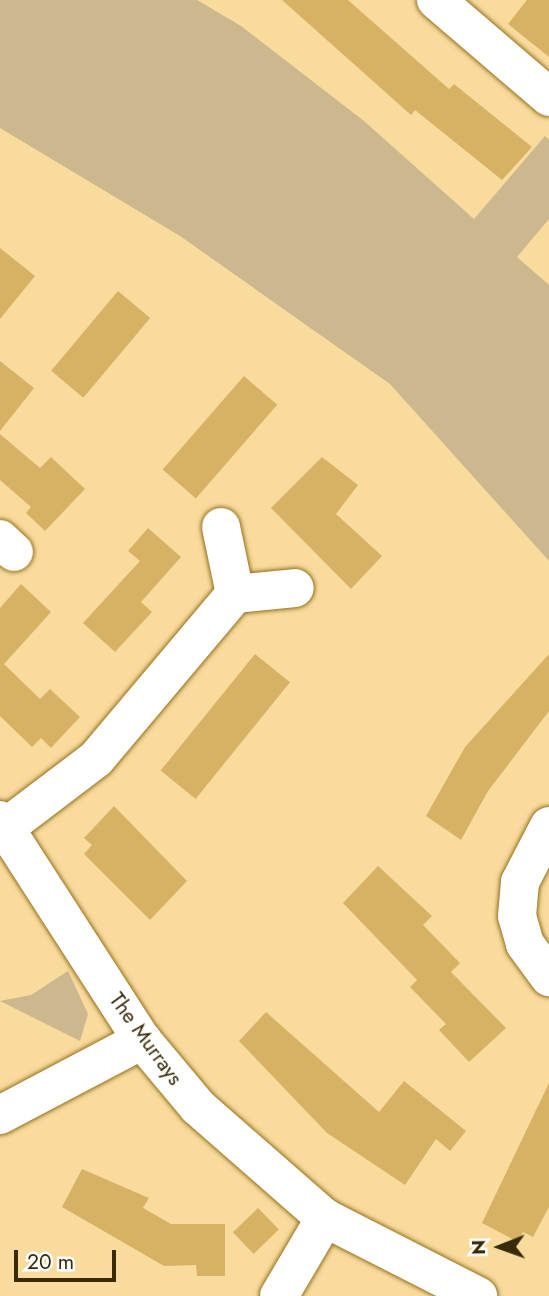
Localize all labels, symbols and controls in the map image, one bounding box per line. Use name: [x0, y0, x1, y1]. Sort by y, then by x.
street label: The Murrays: [104, 988, 188, 1090]
north arrow: [465, 1212, 535, 1282]
scale bar: [18, 1236, 119, 1280]
text: N: [465, 1240, 492, 1255]
text: 20 m: [27, 1247, 74, 1277]

